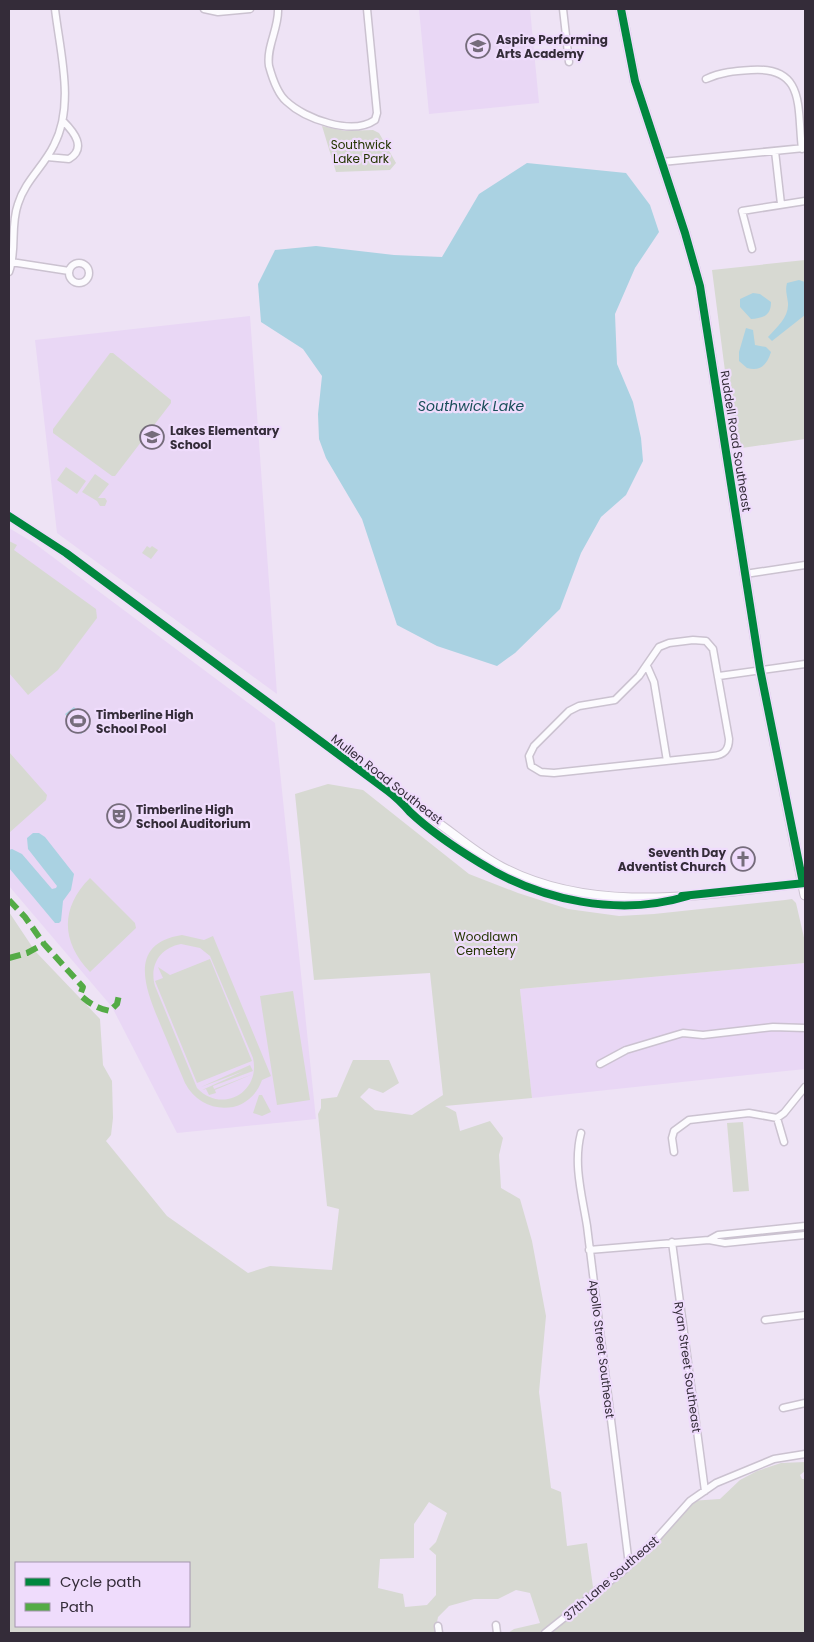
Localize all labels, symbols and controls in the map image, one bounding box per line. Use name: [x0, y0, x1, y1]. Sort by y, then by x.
place label: Aspire Performing Arts Academy: [496, 31, 608, 62]
school or university icon: Aspire Performing Arts Academy: [465, 33, 491, 59]
park label: Southwick Lake Park: [331, 136, 392, 167]
street label: Ruddell Road Southeast: [716, 369, 756, 513]
water label: Southwick Lake: [418, 396, 524, 416]
place label: Lakes Elementary School: [170, 422, 280, 453]
school or university icon: Lakes Elementary School: [139, 424, 165, 450]
place label: Timberline High School Pool: [96, 706, 194, 737]
sports icon: Timberline High School Pool: [65, 708, 91, 734]
street label: Mullen Road Southeast: [328, 730, 446, 828]
place label: Timberline High School Auditorium: [136, 801, 251, 832]
theatre icon: Timberline High School Auditorium: [106, 803, 132, 829]
place label: Seventh Day Adventist Church: [618, 844, 726, 875]
church icon: Seventh Day Adventist Church: [730, 846, 756, 872]
park label: Woodlawn Cemetery: [454, 928, 518, 959]
street label: Apollo Street Southeast: [585, 1279, 619, 1419]
street label: Ryan Street Southeast: [670, 1300, 706, 1434]
street label: 37th Lane Southeast: [560, 1532, 662, 1624]
legend: [15, 1562, 190, 1627]
text: Cycle path: [60, 1571, 141, 1592]
text: Path: [60, 1596, 94, 1617]

